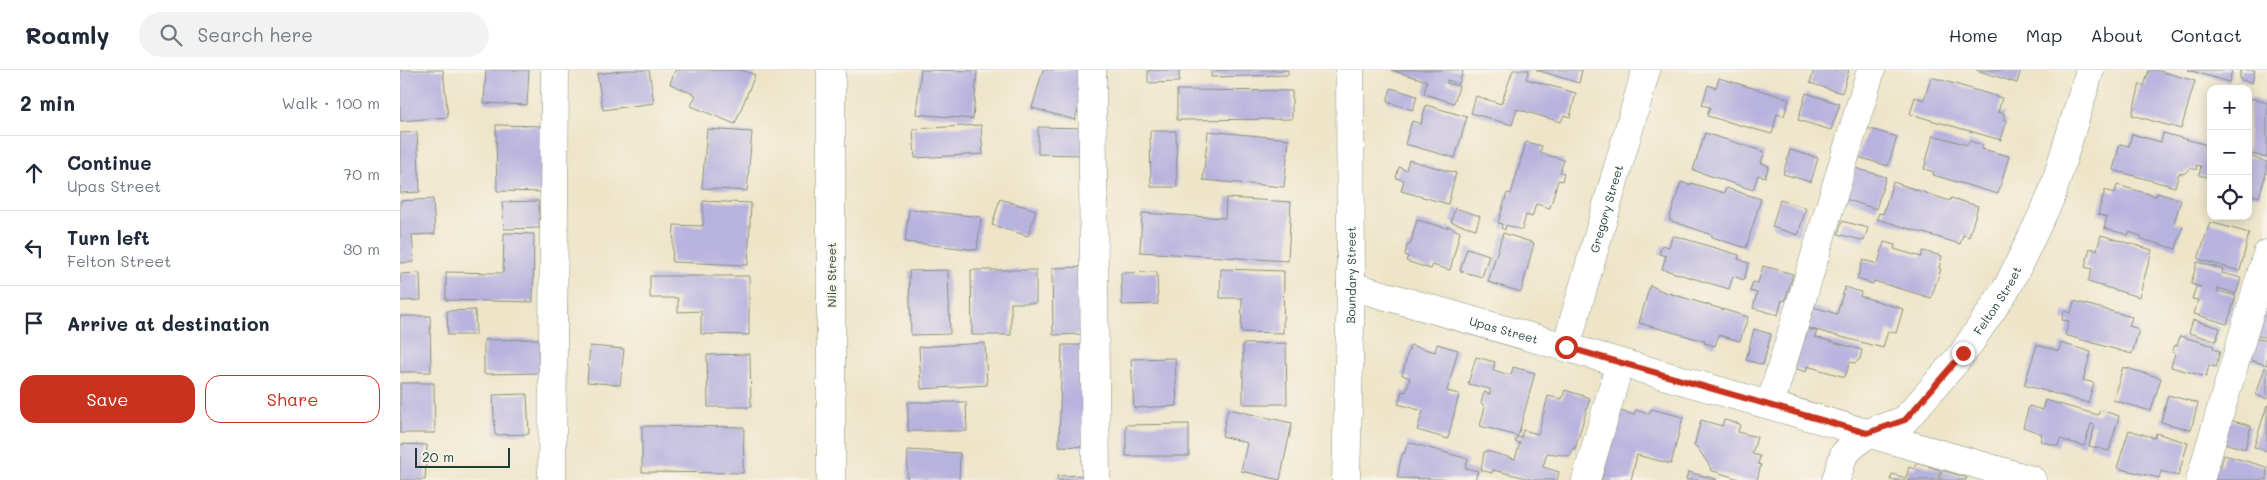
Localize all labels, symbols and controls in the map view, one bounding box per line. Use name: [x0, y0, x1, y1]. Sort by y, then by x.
search box: [139, 12, 489, 57]
text: Roamly: [25, 19, 109, 50]
icon: search: [157, 21, 185, 49]
text: Search here: [197, 22, 313, 47]
text: Home: [1949, 23, 1998, 47]
text: Map: [2026, 23, 2062, 47]
text: About: [2090, 23, 2143, 47]
text: Contact: [2171, 23, 2242, 47]
map controls: [2207, 85, 2252, 220]
button: +: [2207, 85, 2252, 130]
text: 2 min: [20, 89, 75, 116]
text: Walk · 100 m: [281, 92, 380, 113]
button: −: [2207, 130, 2252, 175]
text: Continue: [67, 150, 152, 175]
icon: ahead: [20, 159, 48, 187]
text: 70 m: [343, 163, 380, 184]
street label: Gregory Street: [1586, 163, 1626, 255]
text: Upas Street: [67, 175, 161, 196]
button: locate: [2207, 175, 2252, 220]
text: Turn left: [67, 225, 150, 250]
street label: Boundary Street: [1342, 226, 1359, 324]
icon: left: [20, 234, 48, 262]
text: 30 m: [343, 238, 380, 259]
street label: Nile Street: [823, 242, 839, 308]
text: Felton Street: [67, 250, 171, 271]
street label: Felton Street: [1970, 263, 2024, 338]
icon: arrive: [20, 309, 48, 337]
text: Arrive at destination: [67, 311, 270, 336]
street label: Upas Street: [1468, 312, 1540, 347]
route start: [1555, 336, 1578, 359]
route end: [1952, 342, 1975, 365]
button: Save: [20, 375, 195, 423]
button: Share: [205, 375, 380, 423]
scale bar: [415, 445, 510, 468]
text: 20 m: [422, 447, 454, 466]

